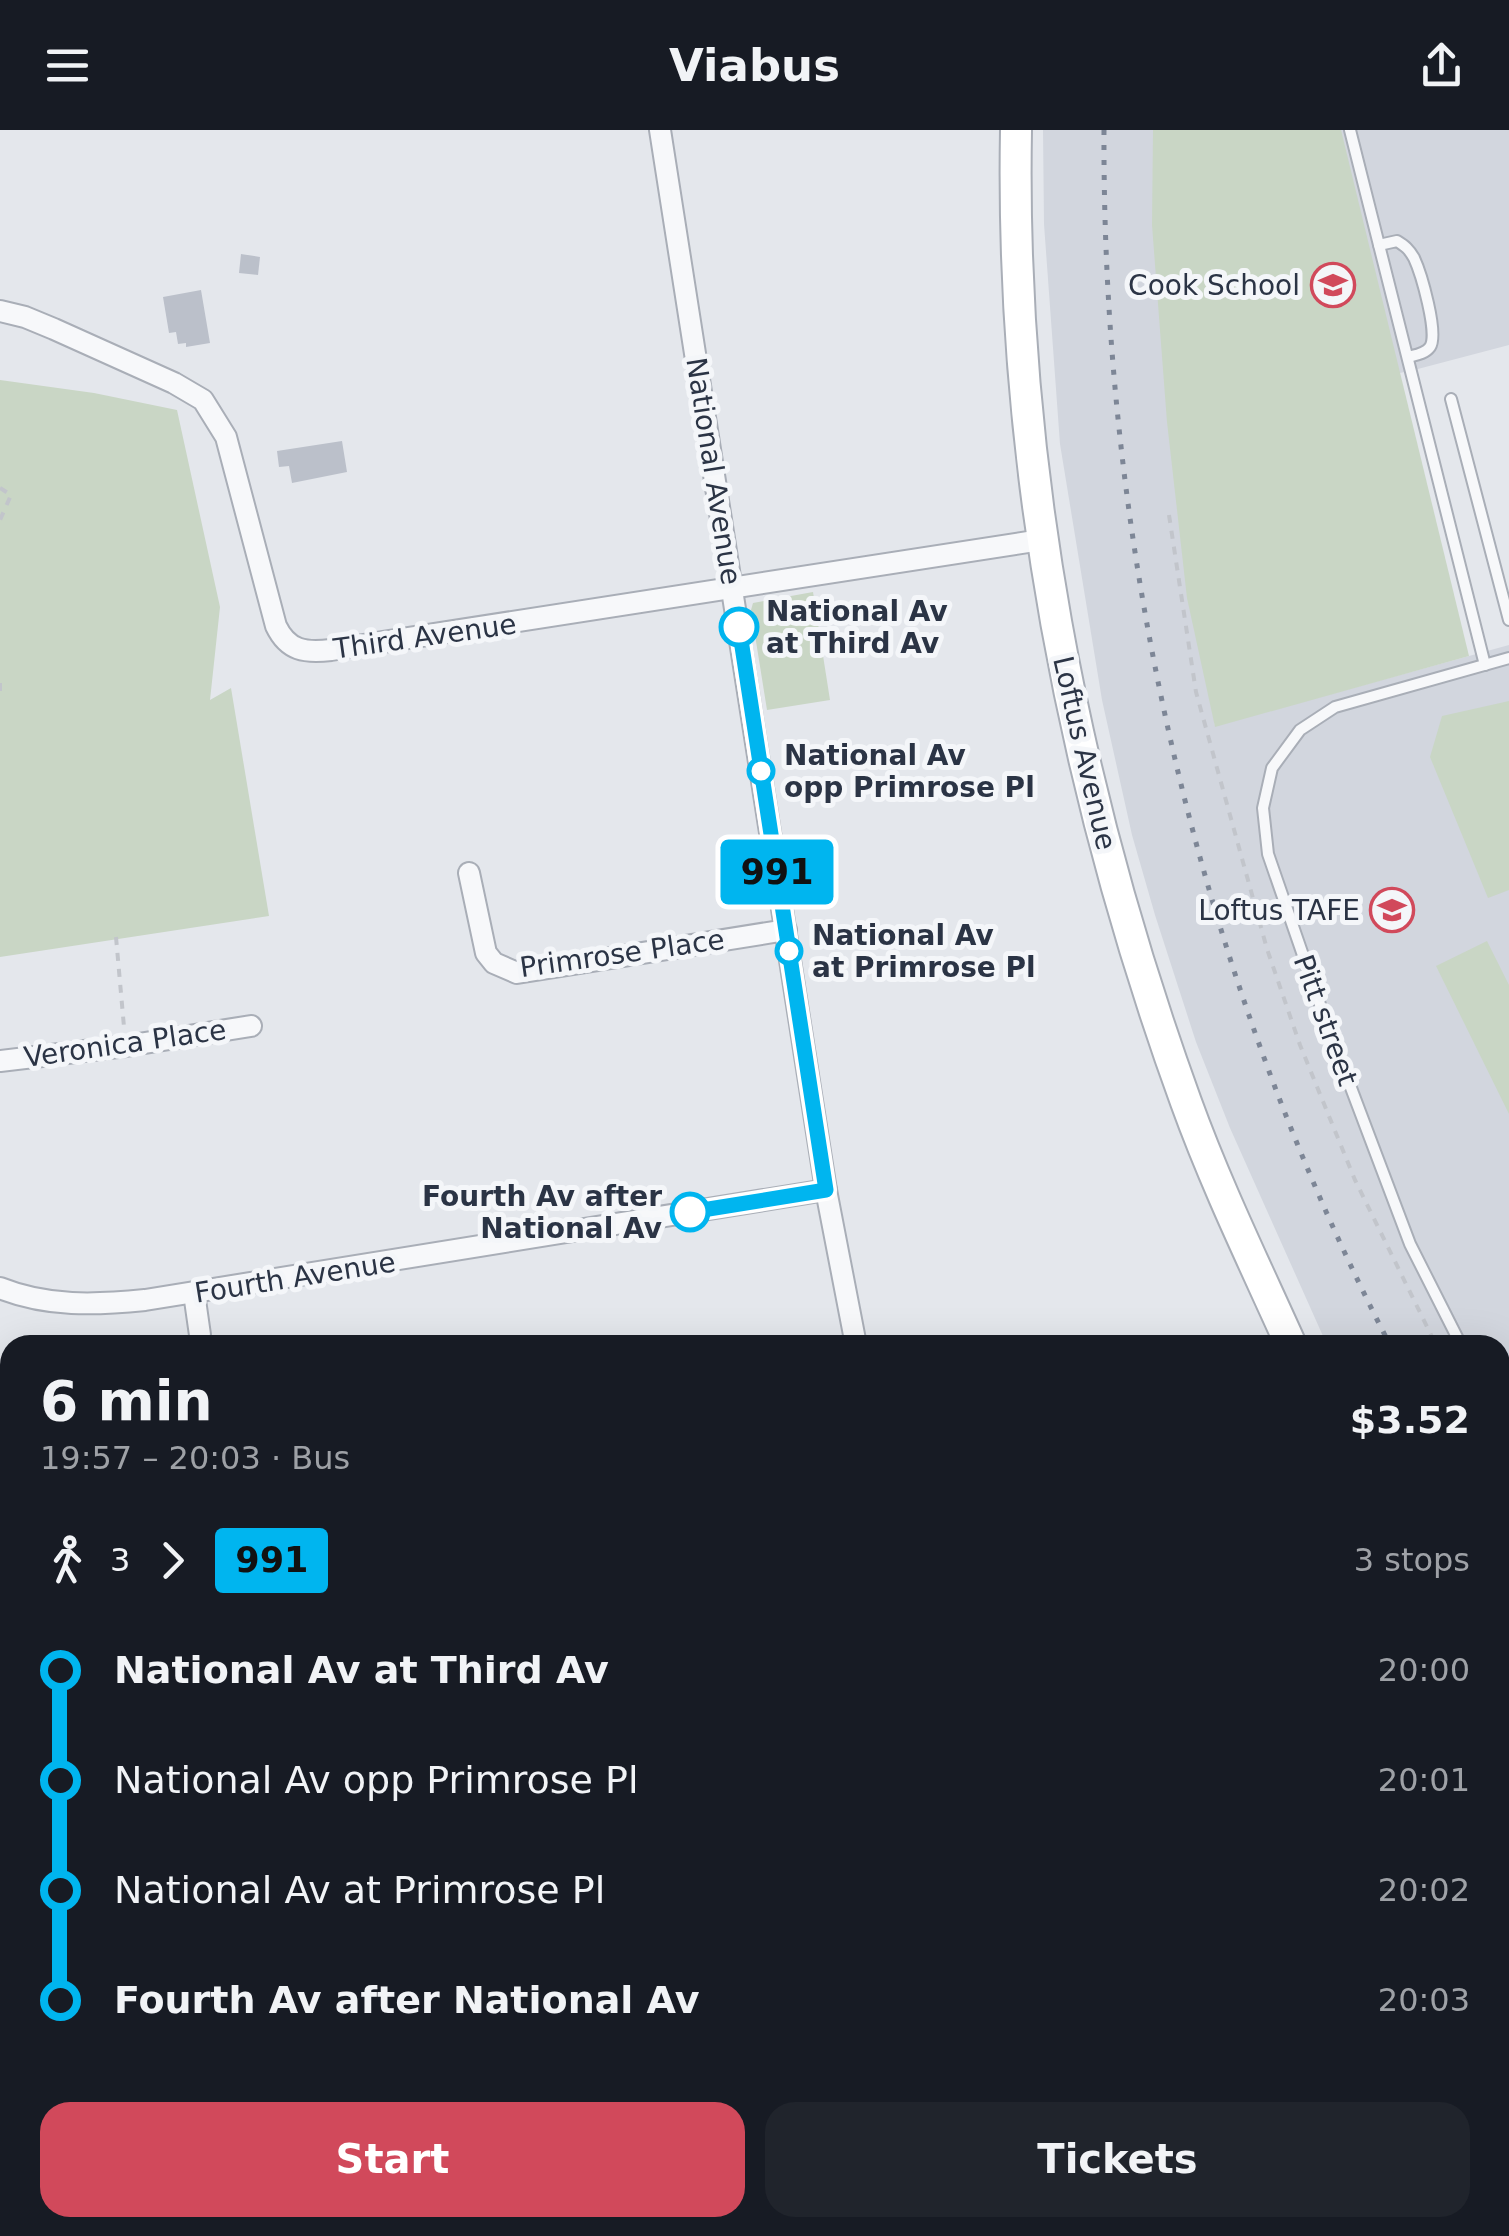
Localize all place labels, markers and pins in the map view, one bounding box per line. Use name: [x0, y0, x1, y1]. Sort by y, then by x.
school or university icon: Cook School: [1310, 262, 1356, 308]
place label: Cook School: [1128, 269, 1300, 302]
place label: National Av at Third Av: [766, 595, 948, 660]
marker: National Av at Third Av: [720, 608, 758, 646]
place label: National Av opp Primrose Pl: [784, 739, 1035, 804]
marker: National Av opp Primrose Pl: [748, 758, 774, 784]
school or university icon: Loftus TAFE: [1369, 887, 1415, 933]
place label: Loftus TAFE: [1198, 894, 1360, 927]
place label: National Av at Primrose Pl: [812, 919, 1036, 984]
marker: National Av at Primrose Pl: [776, 938, 802, 964]
place label: Fourth Av after National Av: [422, 1180, 662, 1245]
marker: Fourth Av after National Av: [671, 1193, 709, 1231]

